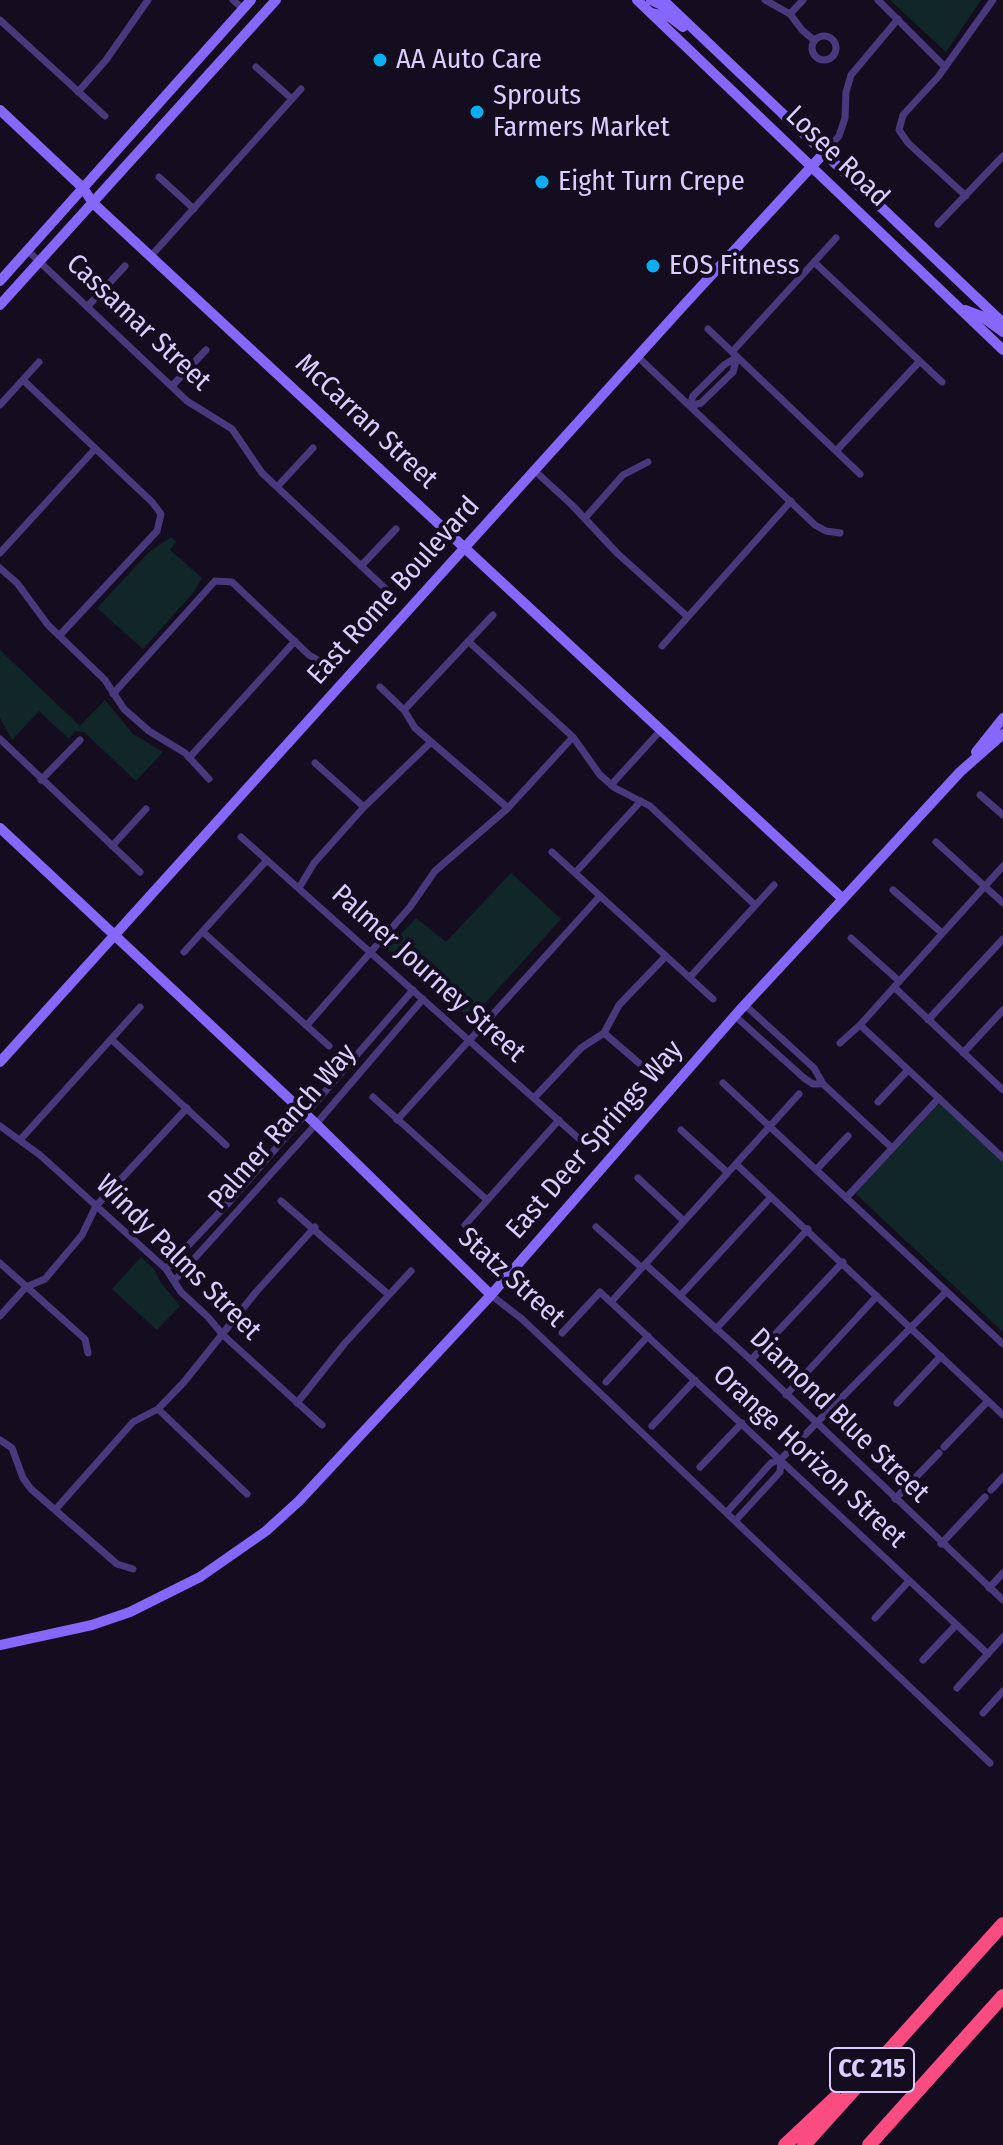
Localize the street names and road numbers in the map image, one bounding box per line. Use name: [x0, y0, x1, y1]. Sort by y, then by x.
street label: Losee Road: [778, 99, 896, 215]
street label: Cassamar Street: [59, 248, 217, 398]
street label: McCarran Street: [288, 348, 444, 496]
street label: East Rome Boulevard: [301, 490, 487, 692]
street label: Palmer Journey Street: [324, 878, 532, 1070]
street label: East Deer Springs Way: [500, 1034, 690, 1246]
street label: Palmer Ranch Way: [202, 1037, 364, 1217]
street label: Windy Palms Street: [88, 1168, 268, 1348]
street label: Statz Street: [451, 1221, 571, 1335]
street label: Diamond Blue Street: [742, 1322, 936, 1510]
street label: Orange Horizon Street: [705, 1359, 913, 1555]
road number: CC 215: [830, 2048, 914, 2092]

